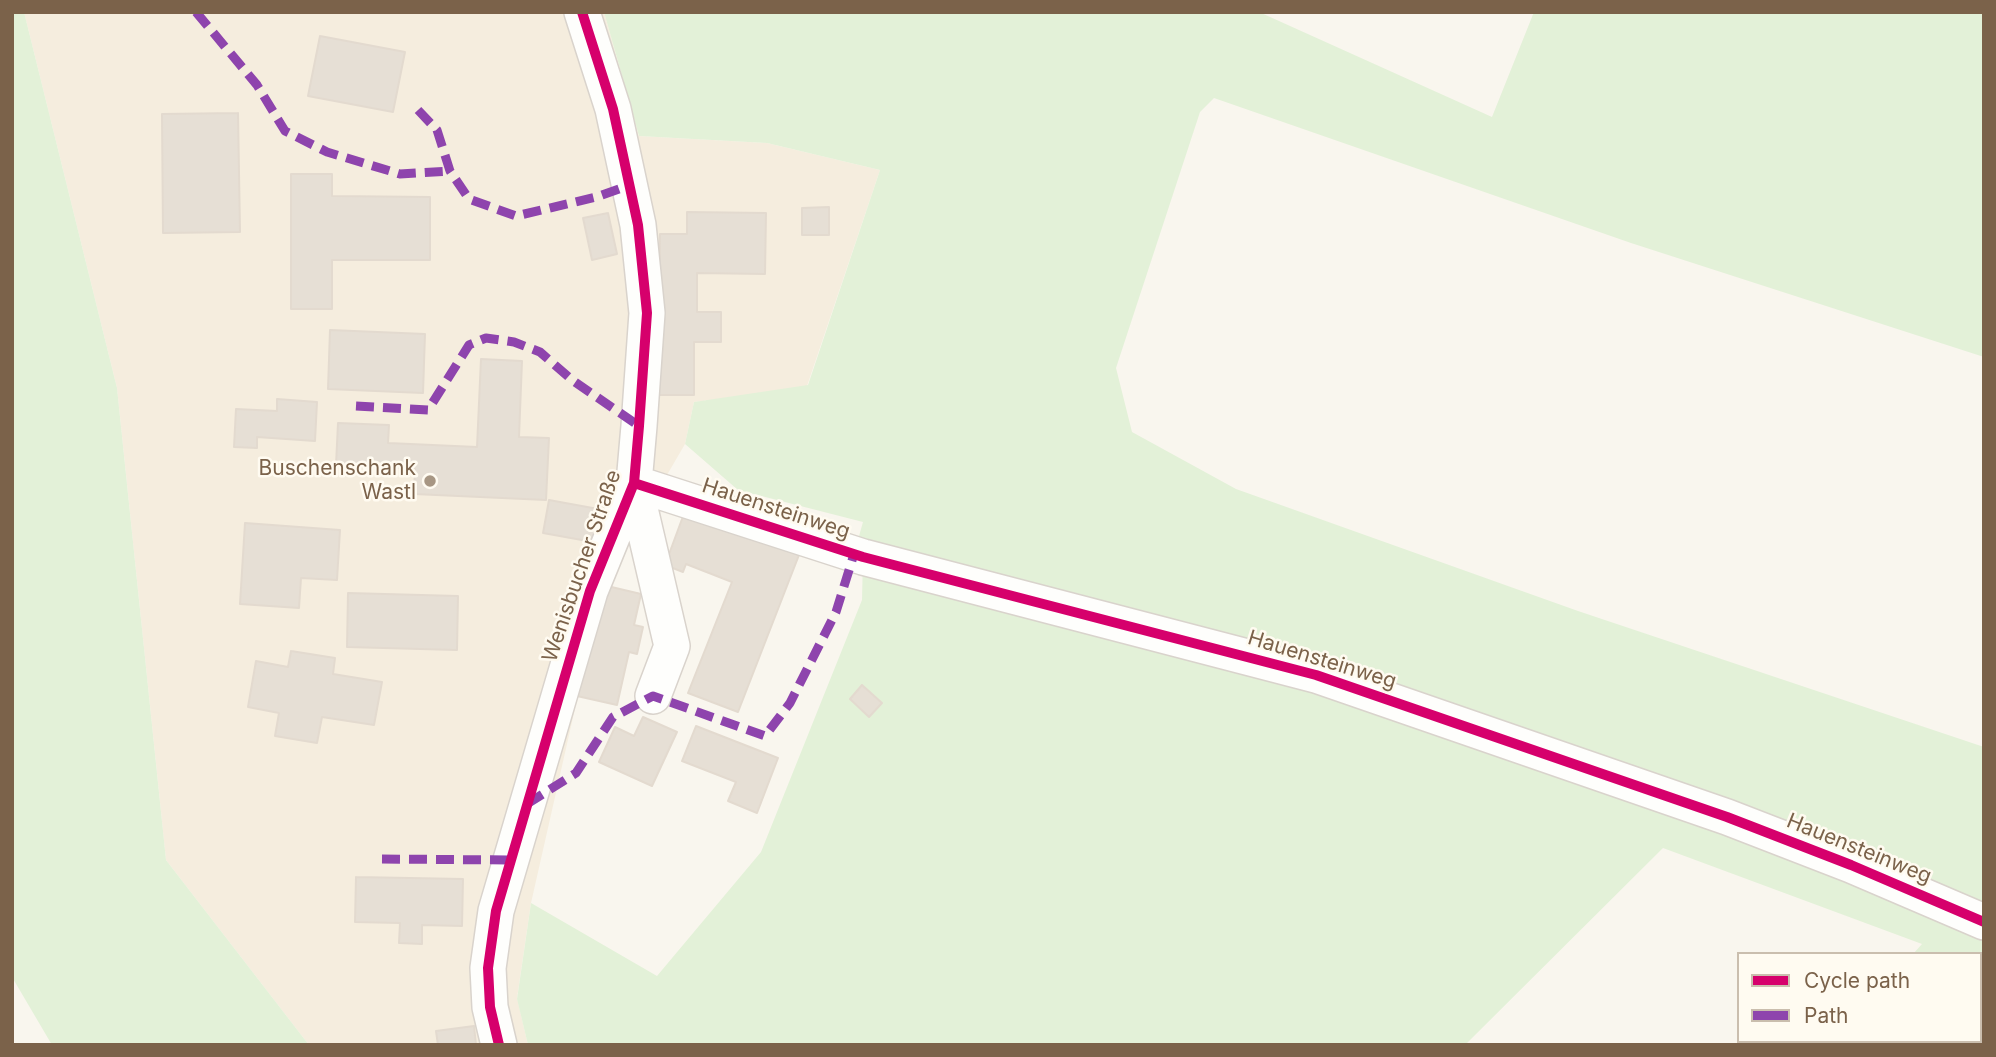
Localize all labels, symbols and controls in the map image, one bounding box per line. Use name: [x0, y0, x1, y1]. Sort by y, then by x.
place label: Buschenschank Wastl: [258, 456, 416, 506]
street label: Wenisbucher Straße: [537, 467, 627, 665]
marker: Buschenschank Wastl: [422, 473, 438, 489]
street label: Hauensteinweg: [699, 473, 853, 545]
street label: Hauensteinweg: [1245, 625, 1399, 695]
street label: Hauensteinweg: [1783, 808, 1935, 890]
legend: [1737, 952, 1982, 1043]
text: Cycle path: [1804, 968, 1910, 993]
text: Path: [1804, 1003, 1849, 1028]

